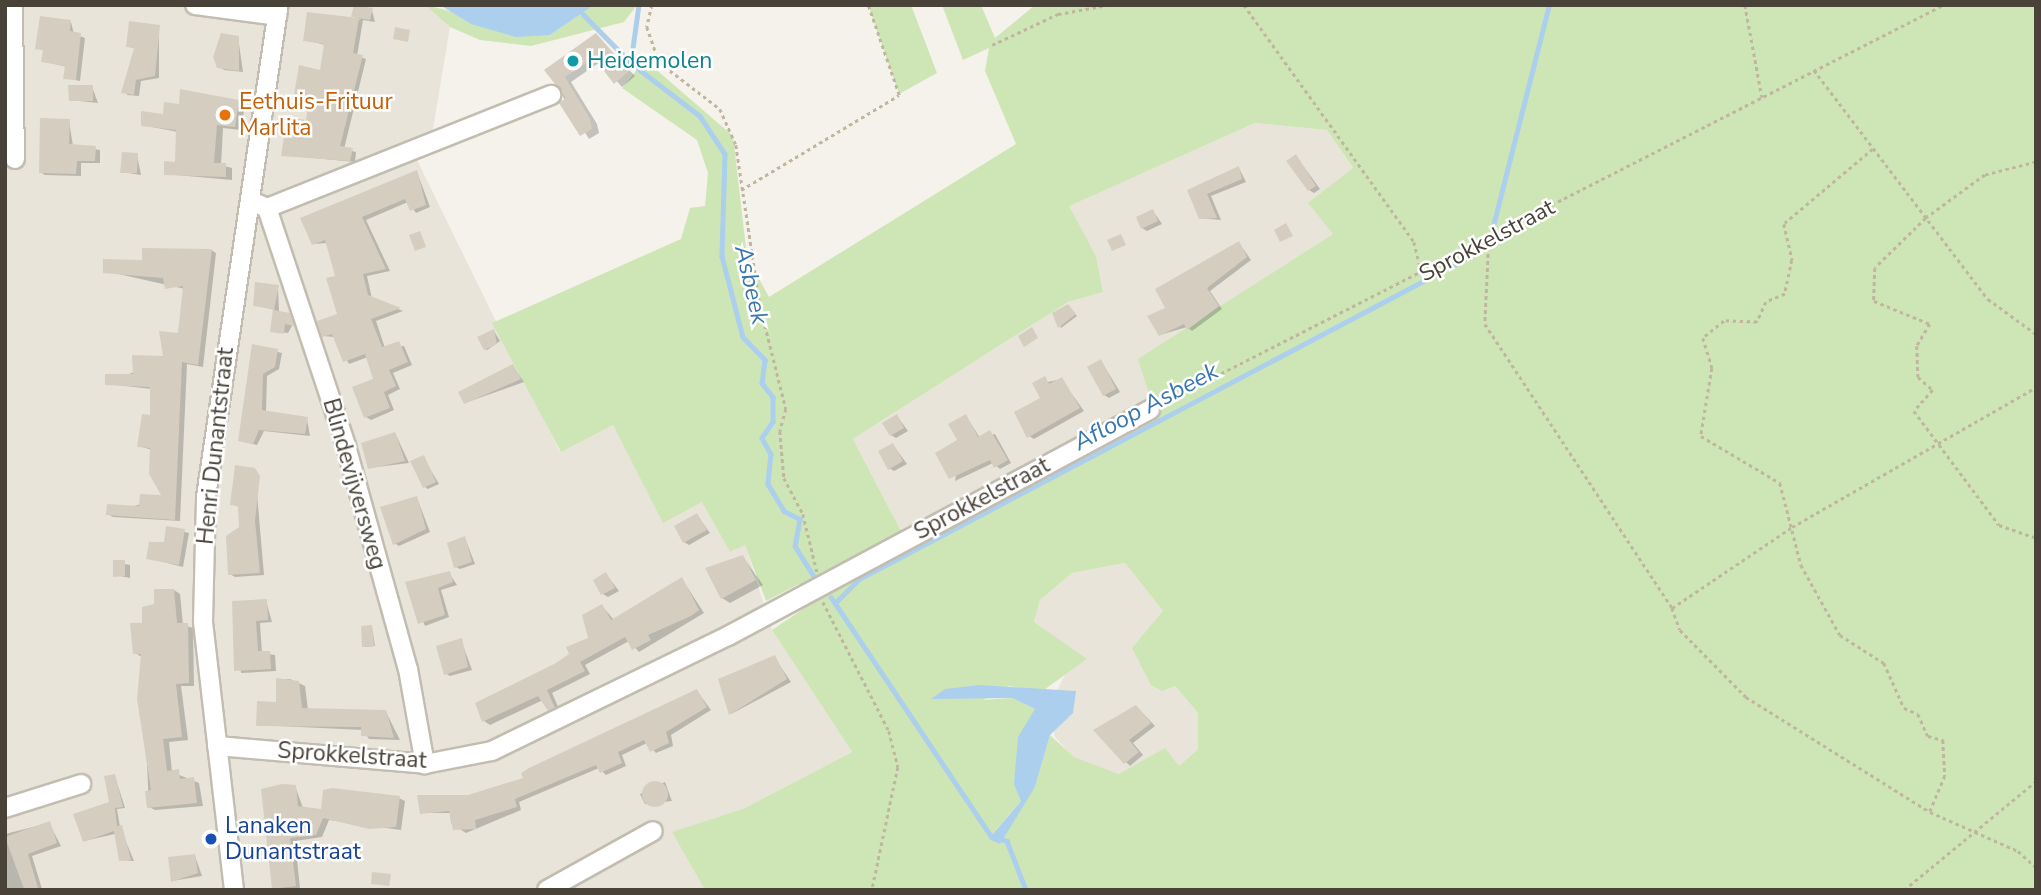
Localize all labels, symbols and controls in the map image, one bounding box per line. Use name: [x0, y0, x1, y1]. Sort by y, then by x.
place label: Heidemolen: [587, 47, 712, 75]
marker: Heidemolen: [565, 53, 581, 69]
place label: Eethuis-Frituur Marlita: [239, 88, 393, 142]
marker: Eethuis-Frituur Marlita: [217, 107, 233, 123]
street label: Sprokkelstraat: [1414, 194, 1560, 288]
water label: Asbeek: [728, 243, 774, 327]
street label: Henri Dunantstraat: [192, 346, 240, 546]
water label: Afloop Asbeek: [1069, 357, 1223, 457]
street label: Blindevijversweg: [316, 395, 392, 573]
street label: Sprokkelstraat: [909, 452, 1055, 546]
street label: Sprokkelstraat: [276, 737, 428, 775]
place label: Lanaken Dunantstraat: [225, 812, 361, 866]
marker: Lanaken Dunantstraat: [203, 831, 219, 847]

